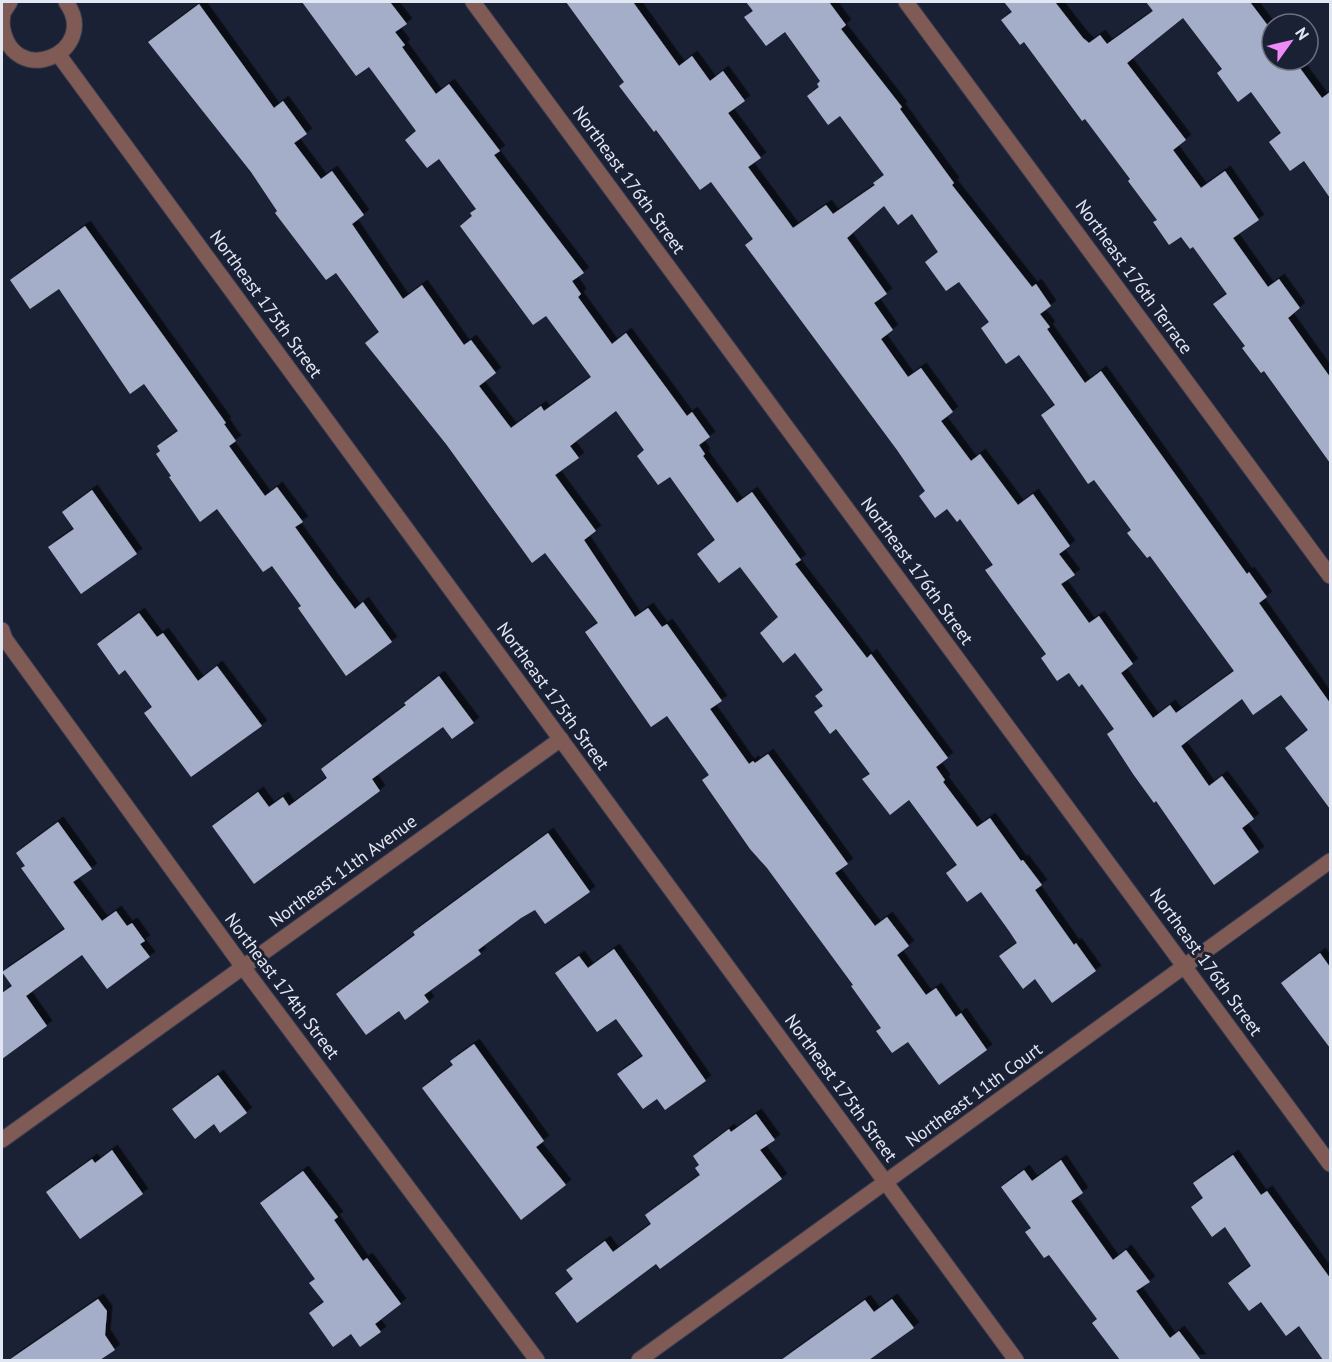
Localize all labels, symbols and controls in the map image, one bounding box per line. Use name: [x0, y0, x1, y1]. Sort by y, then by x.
north arrow: [1260, 12, 1320, 72]
text: N: [1291, 24, 1314, 44]
street label: Northeast 176th Street: [568, 101, 691, 258]
street label: Northeast 176th Terrace: [1071, 195, 1198, 358]
street label: Northeast 175th Street: [205, 225, 328, 382]
street label: Northeast 176th Street: [856, 492, 979, 649]
street label: Northeast 175th Street: [492, 617, 615, 774]
street label: Northeast 11th Avenue: [264, 809, 421, 932]
street label: Northeast 176th Street: [1145, 883, 1268, 1040]
street label: Northeast 174th Street: [220, 908, 345, 1063]
street label: Northeast 175th Street: [780, 1009, 903, 1166]
street label: Northeast 11th Court: [901, 1037, 1046, 1152]

